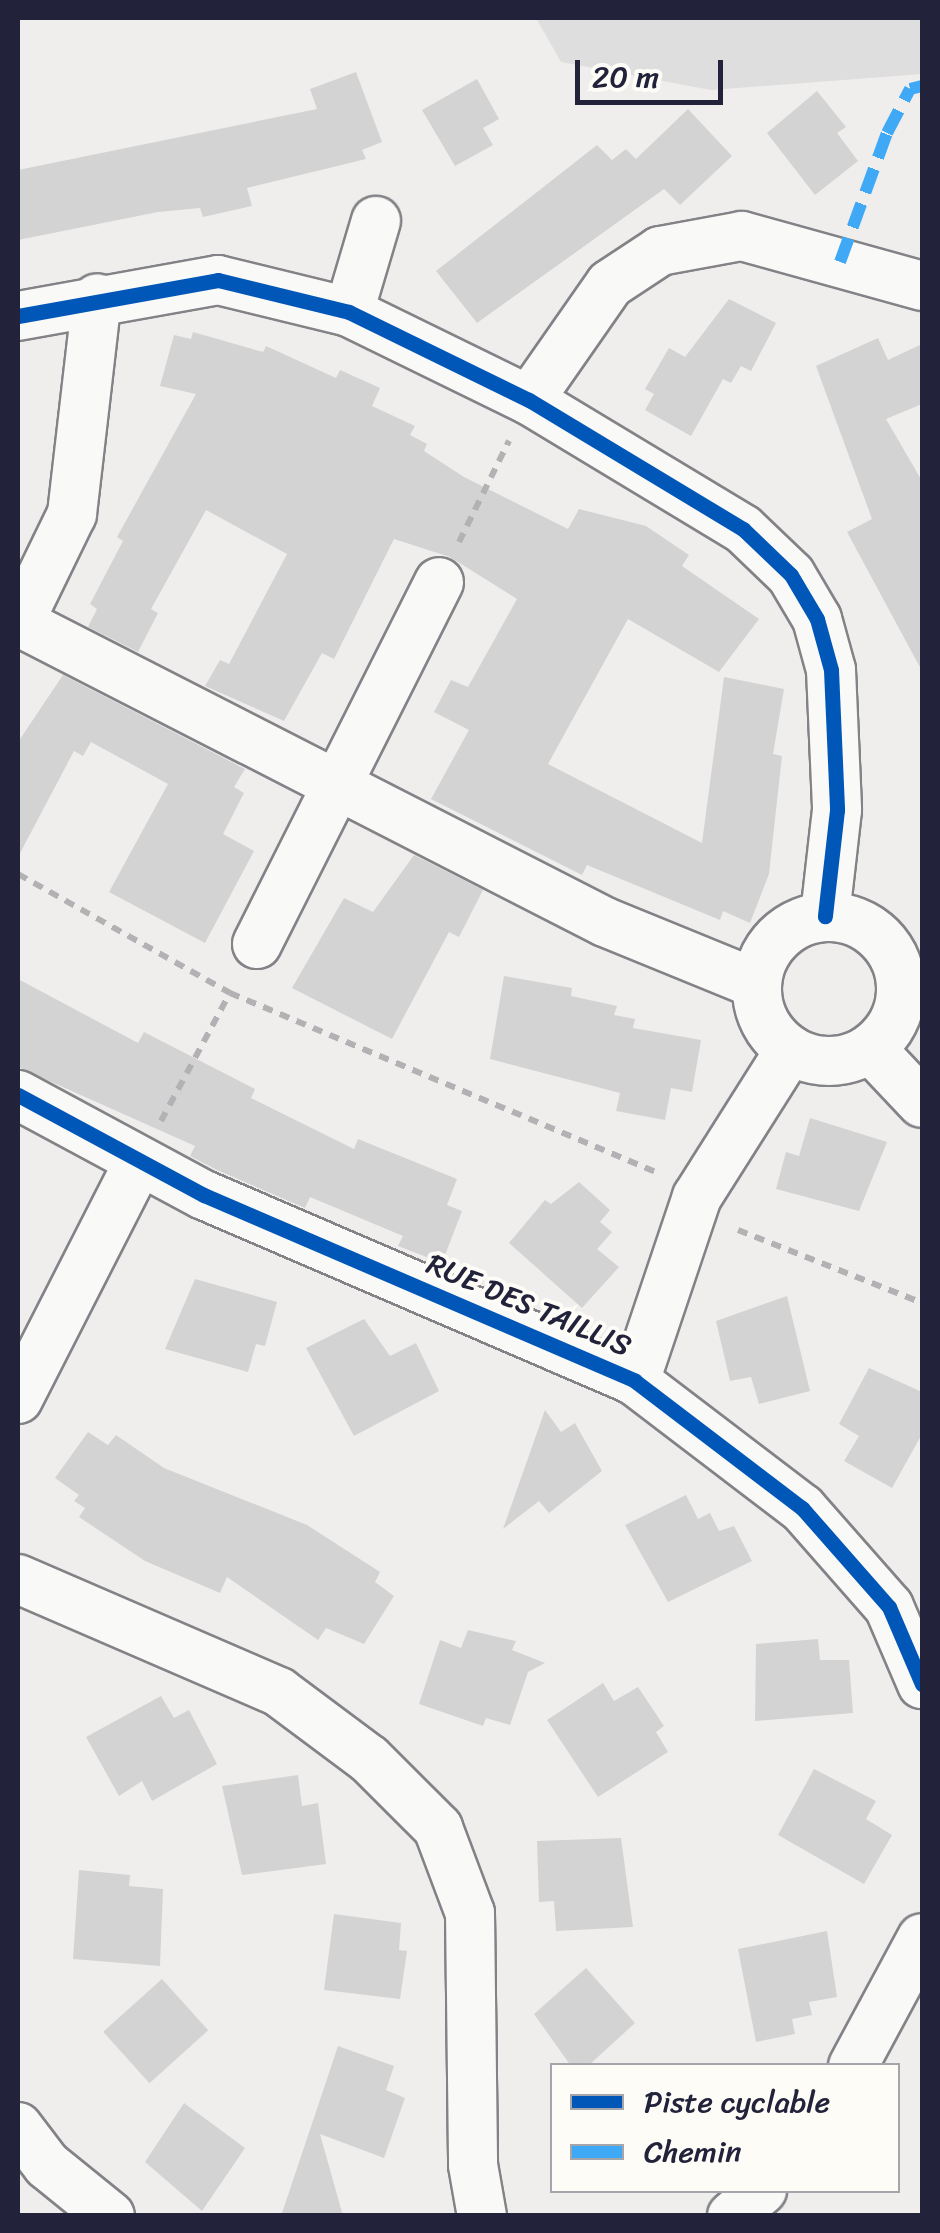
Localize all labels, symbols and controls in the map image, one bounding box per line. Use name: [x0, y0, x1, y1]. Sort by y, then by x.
scale bar: [580, 40, 728, 102]
text: 20 m: [592, 50, 659, 104]
street label: RUE DES TAILLIS: [420, 1245, 638, 1365]
legend: [550, 2063, 900, 2193]
text: Piste cyclable: [644, 2075, 830, 2129]
text: Chemin: [644, 2125, 741, 2179]

